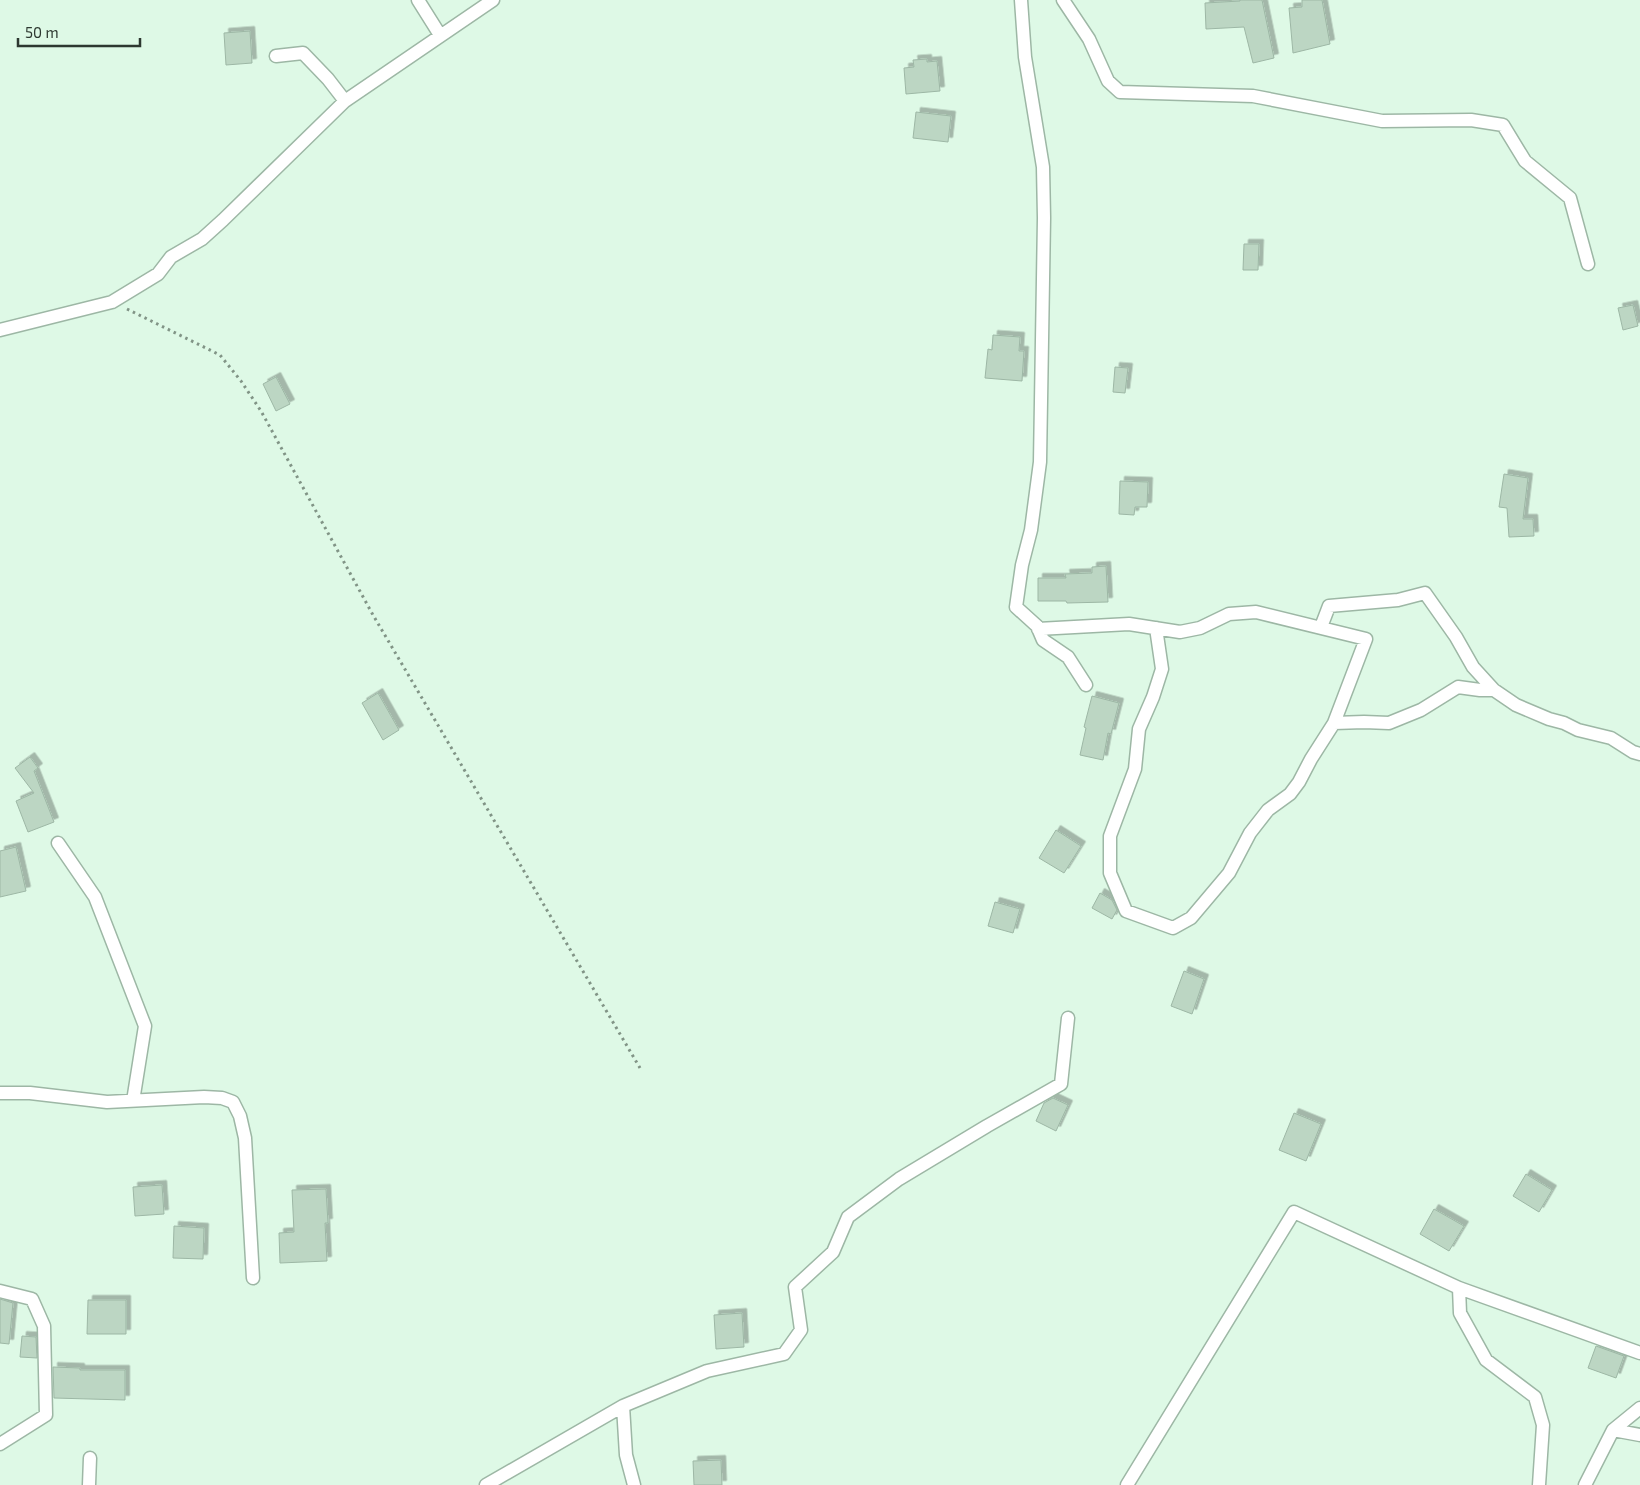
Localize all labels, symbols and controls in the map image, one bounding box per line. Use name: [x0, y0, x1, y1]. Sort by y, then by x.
scale bar: [18, 15, 140, 47]
text: 50 m: [25, 23, 59, 41]

